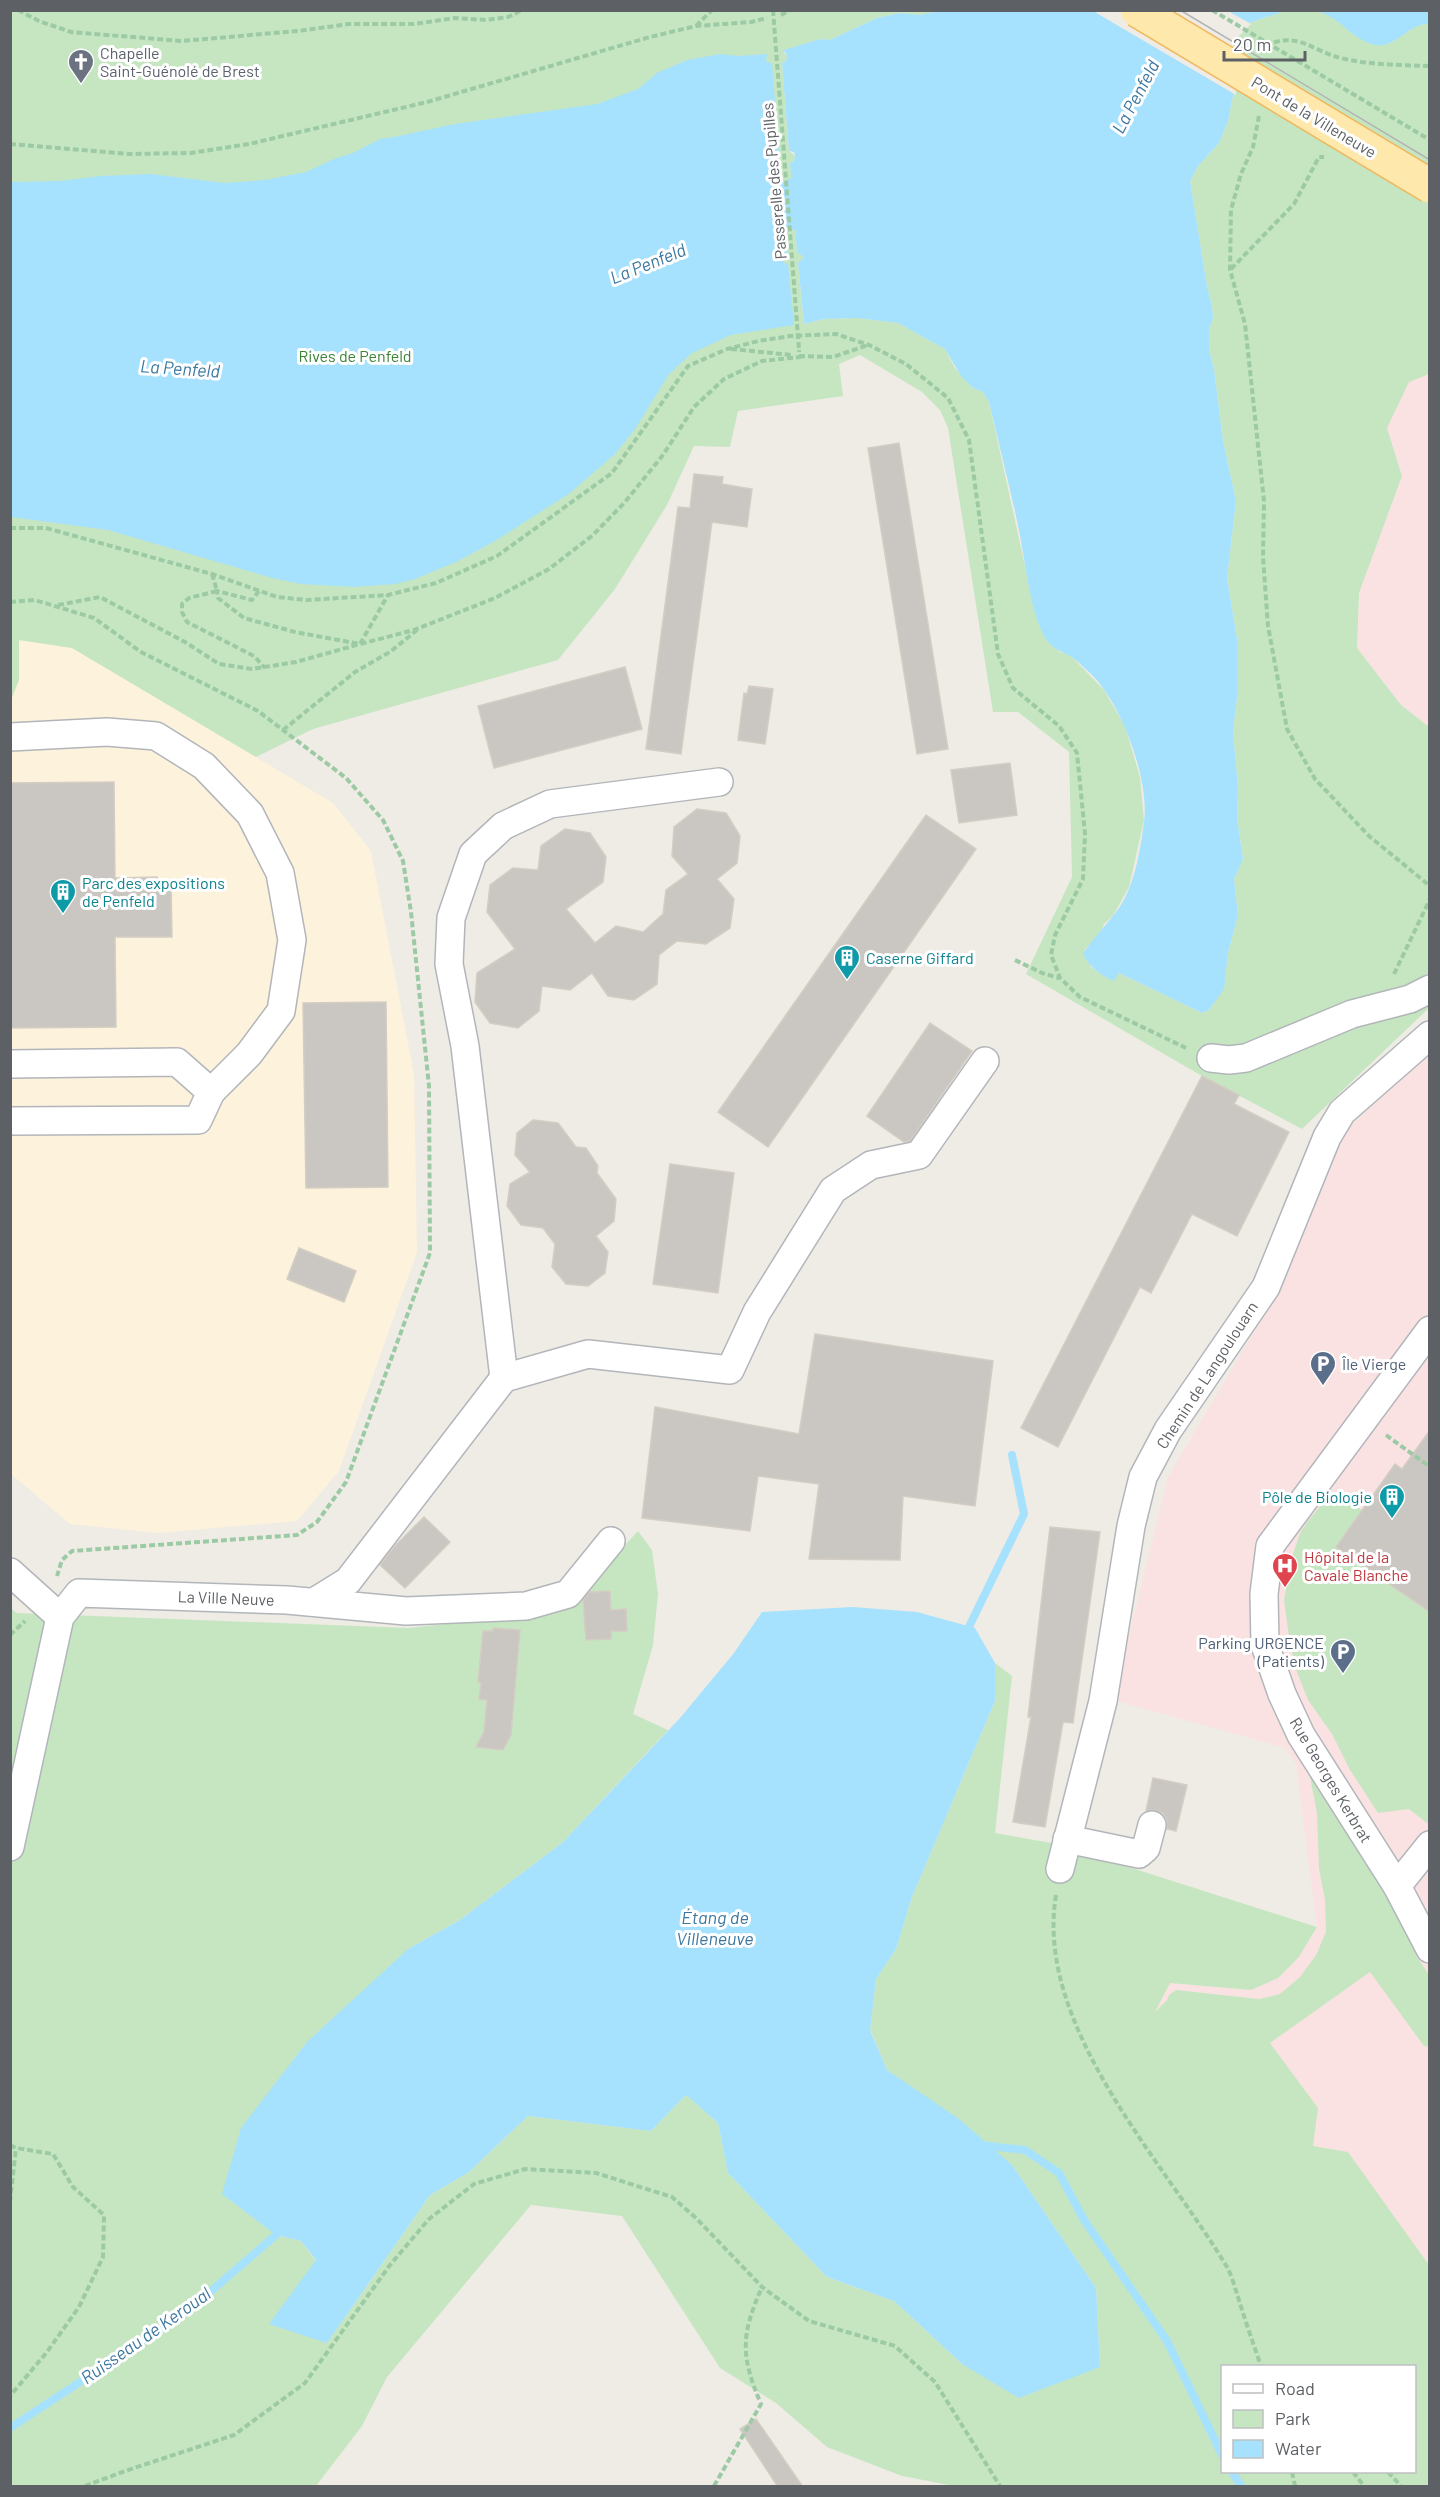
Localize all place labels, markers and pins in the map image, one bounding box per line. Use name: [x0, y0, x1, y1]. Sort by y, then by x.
place label: Chapelle Saint-Guénolé de Brest: [100, 43, 260, 80]
church icon: Chapelle Saint-Guénolé de Brest: [66, 47, 96, 85]
place label: Parc des expositions de Penfeld: [82, 873, 225, 910]
building icon: Parc des expositions de Penfeld: [48, 877, 78, 915]
building icon: Caserne Giffard: [832, 943, 862, 981]
place label: Caserne Giffard: [866, 948, 974, 967]
parking icon: Île Vierge: [1308, 1349, 1338, 1387]
place label: Île Vierge: [1342, 1354, 1406, 1373]
building icon: Pôle de Biologie: [1377, 1482, 1407, 1520]
place label: Pôle de Biologie: [1262, 1487, 1372, 1506]
place label: Hôpital de la Cavale Blanche: [1304, 1547, 1408, 1584]
hospital icon: Hôpital de la Cavale Blanche: [1270, 1551, 1300, 1589]
place label: Parking URGENCE (Patients): [1198, 1633, 1325, 1670]
parking icon: Parking URGENCE (Patients): [1328, 1637, 1358, 1675]

